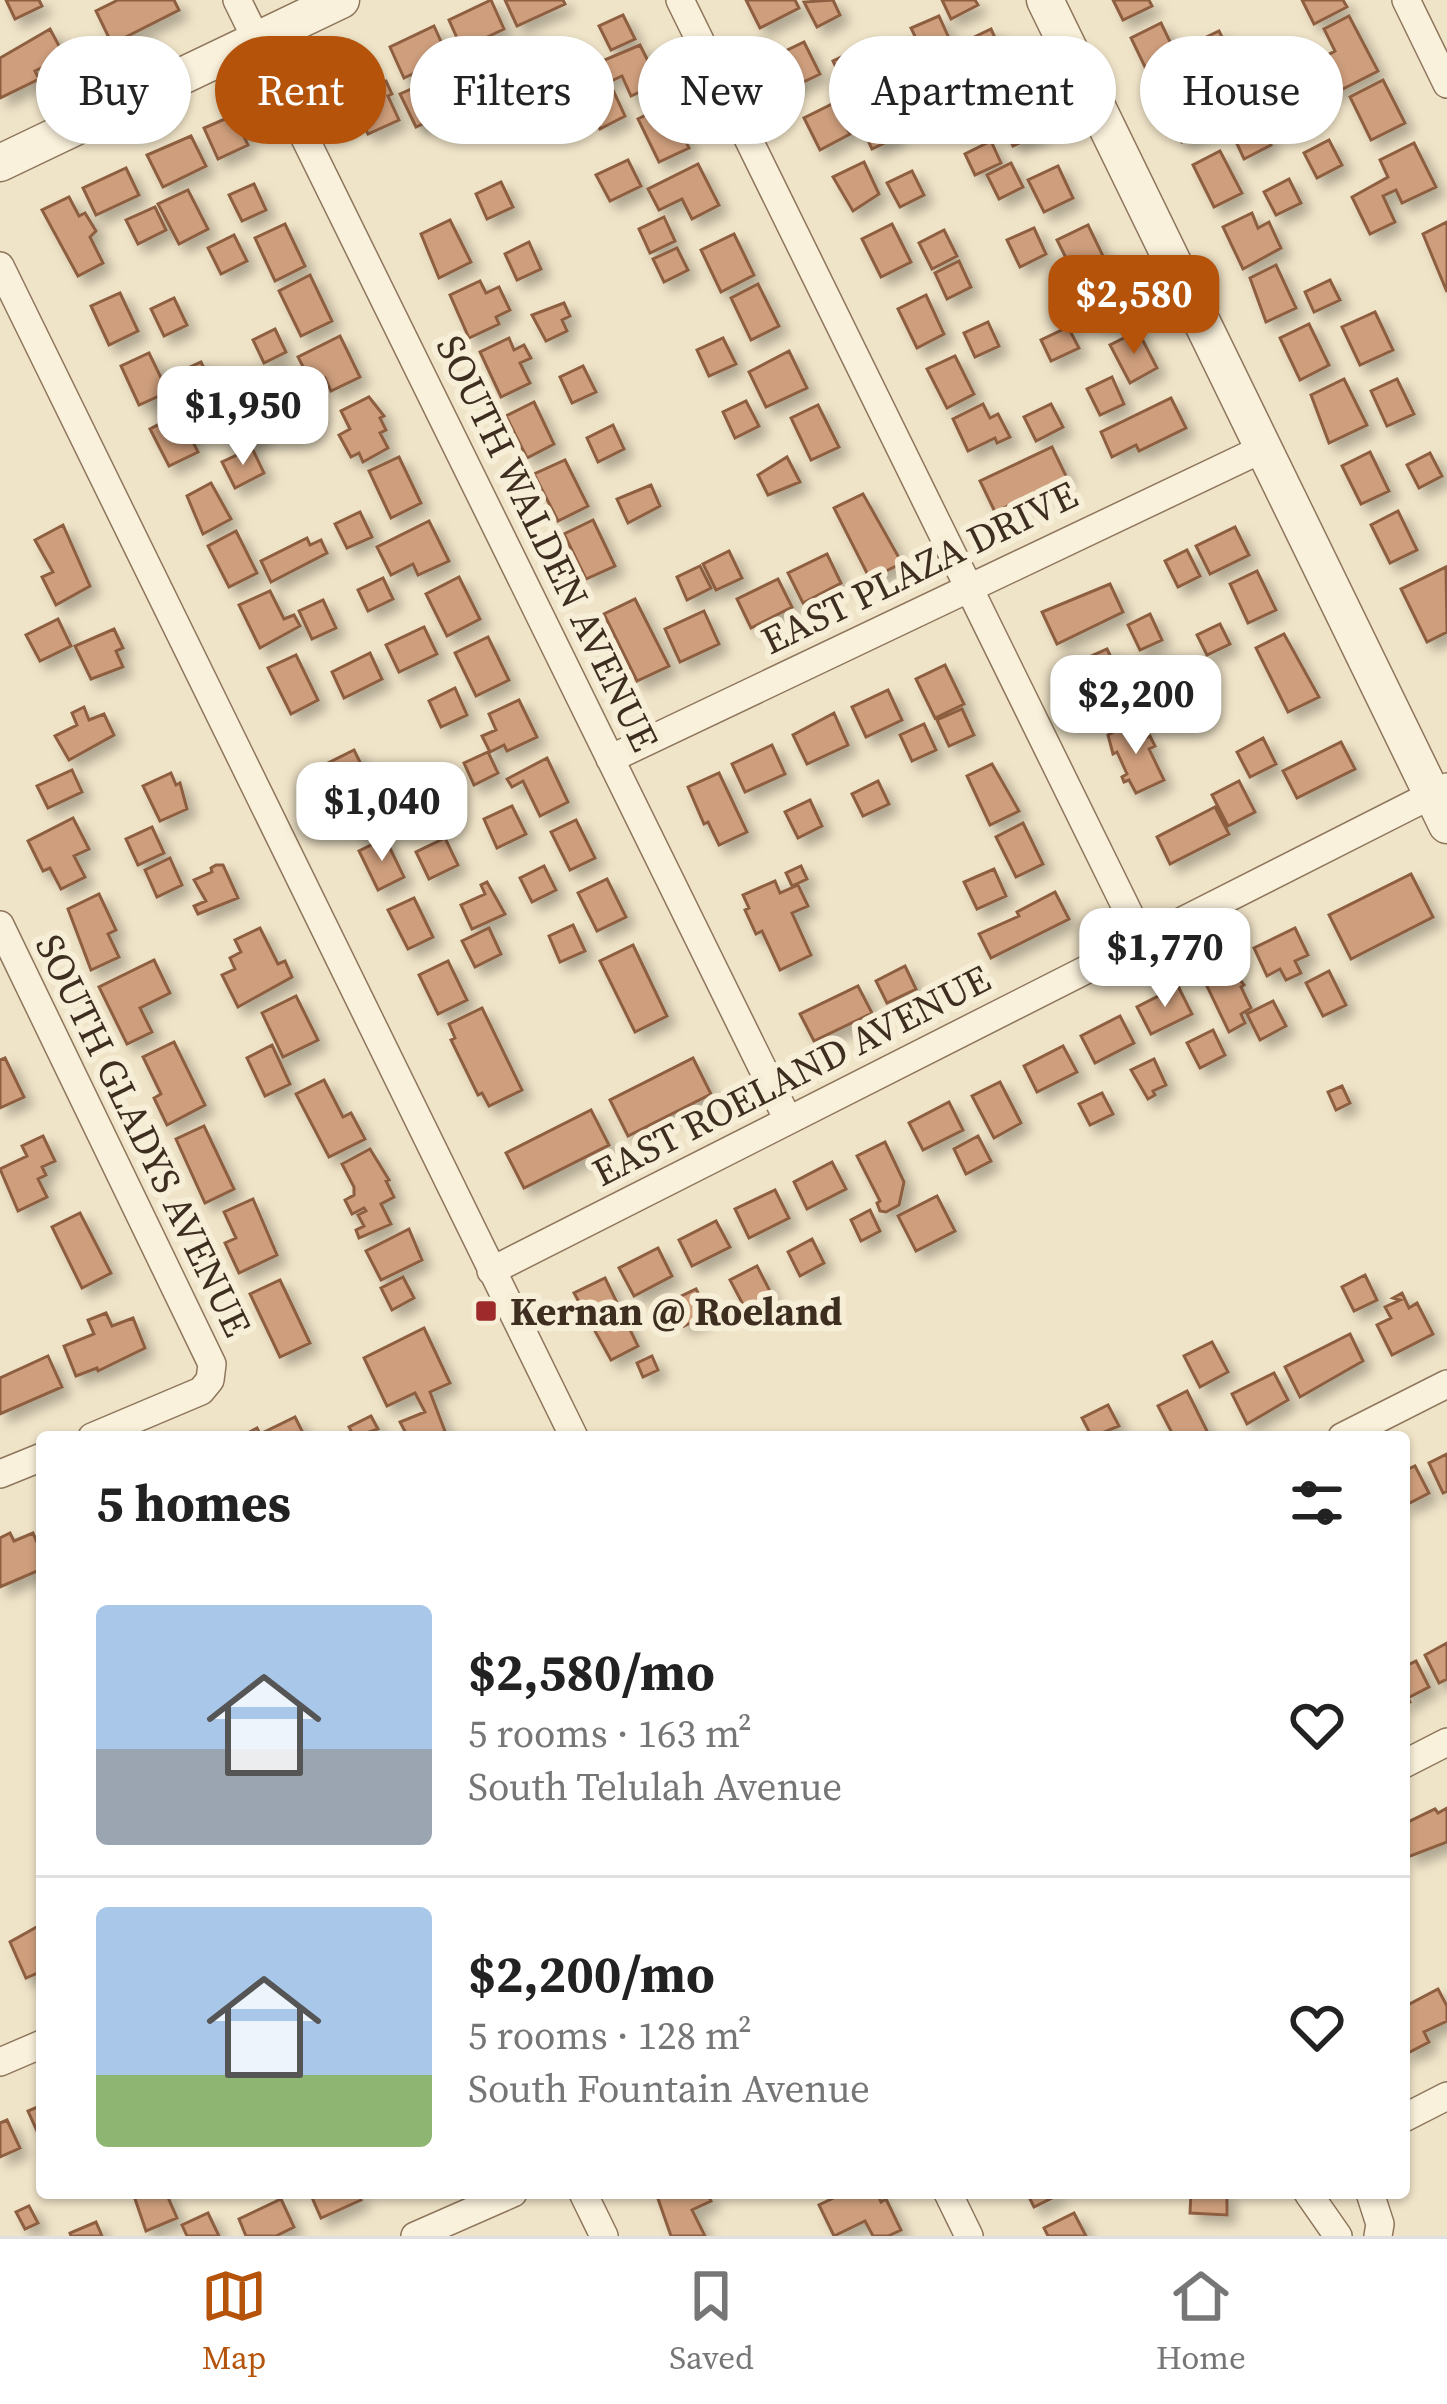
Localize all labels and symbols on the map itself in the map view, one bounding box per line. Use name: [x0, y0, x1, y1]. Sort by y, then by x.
pin: $2,580: [1036, 255, 1232, 357]
street label: SOUTH WALDEN AVENUE: [424, 327, 671, 760]
pin: $1,950: [145, 366, 341, 468]
street label: EAST PLAZA DRIVE: [752, 468, 1086, 667]
pin: $2,200: [1038, 655, 1234, 757]
pin: $1,040: [284, 762, 480, 864]
pin: $1,770: [1067, 908, 1263, 1010]
street label: SOUTH GLADYS AVENUE: [23, 925, 264, 1345]
street label: EAST ROELAND AVENUE: [583, 952, 999, 1199]
place label: Kernan @ Roeland: [510, 1285, 842, 1338]
marker: Kernan @ Roeland: [473, 1298, 499, 1324]

